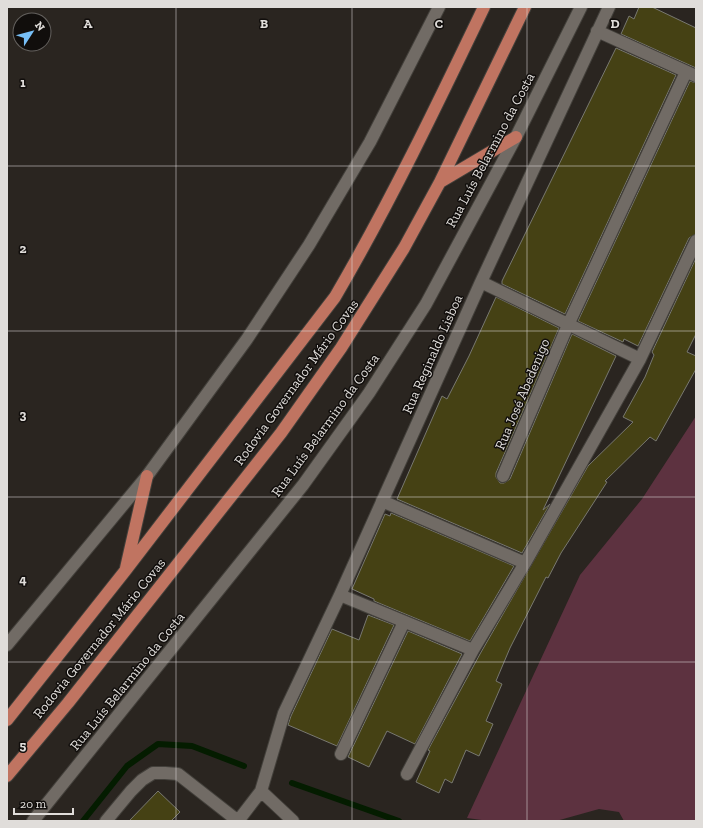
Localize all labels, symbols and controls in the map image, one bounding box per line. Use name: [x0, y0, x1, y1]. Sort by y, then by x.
north arrow: [12, 12, 52, 52]
text: A: [84, 16, 93, 31]
text: B: [260, 16, 268, 31]
text: C: [435, 16, 443, 31]
text: D: [610, 16, 620, 31]
text: N: [32, 19, 48, 34]
street label: Rua Luís Belarmino da Costa: [442, 70, 539, 230]
text: 1: [20, 75, 26, 90]
text: 2: [20, 241, 27, 256]
street label: Rua Reginaldo Lisboa: [399, 292, 466, 416]
street label: Rodovia Governador Mário Covas: [230, 296, 362, 469]
street label: Rua José Abedenigo: [491, 336, 554, 452]
street label: Rua Luís Belarmino da Costa: [268, 350, 383, 500]
text: 3: [20, 407, 27, 422]
street label: Rodovia Governador Mário Covas: [30, 555, 169, 722]
text: 4: [19, 572, 27, 587]
street label: Rua Luís Belarmino da Costa: [66, 609, 189, 754]
text: 5: [20, 738, 27, 753]
scale bar: [14, 790, 73, 816]
text: 20 m: [20, 797, 47, 811]

